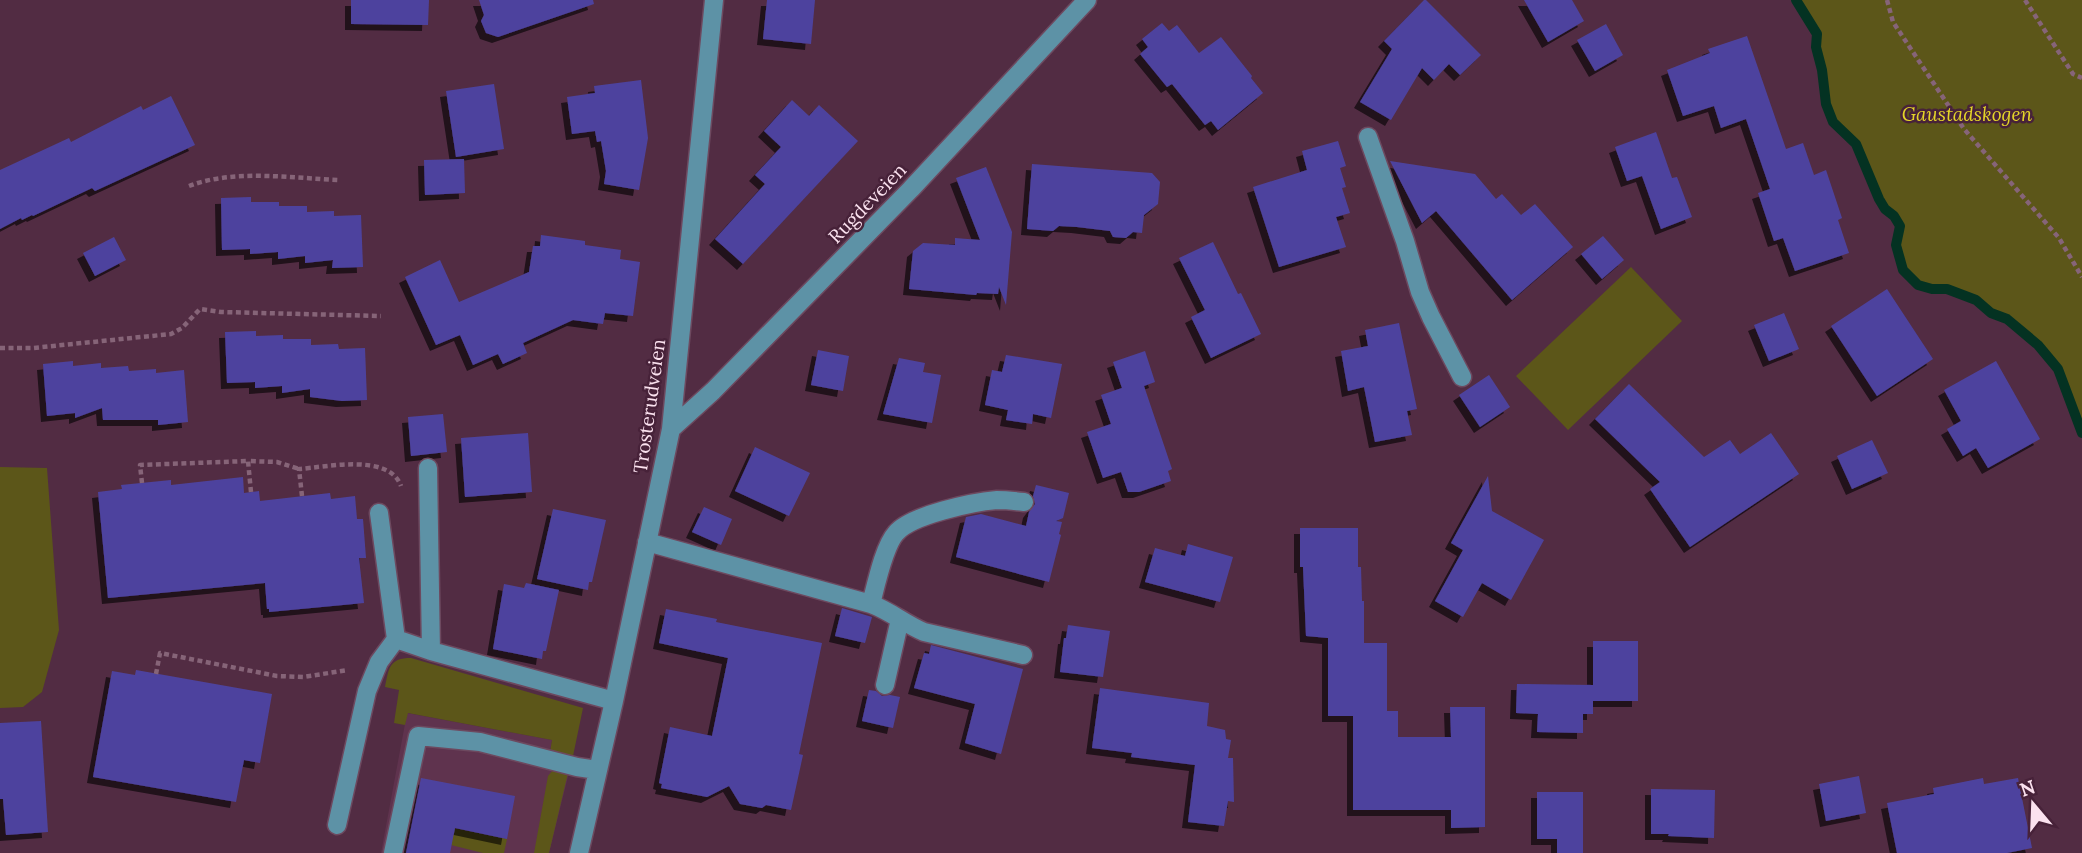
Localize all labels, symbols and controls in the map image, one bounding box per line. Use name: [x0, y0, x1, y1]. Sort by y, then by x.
park label: Gaustadskogen: [1902, 102, 2033, 126]
street label: Rugdeveien: [823, 158, 911, 248]
street label: Trosterudveien: [628, 337, 670, 475]
north arrow: [1998, 769, 2068, 839]
text: N: [2017, 774, 2039, 802]

